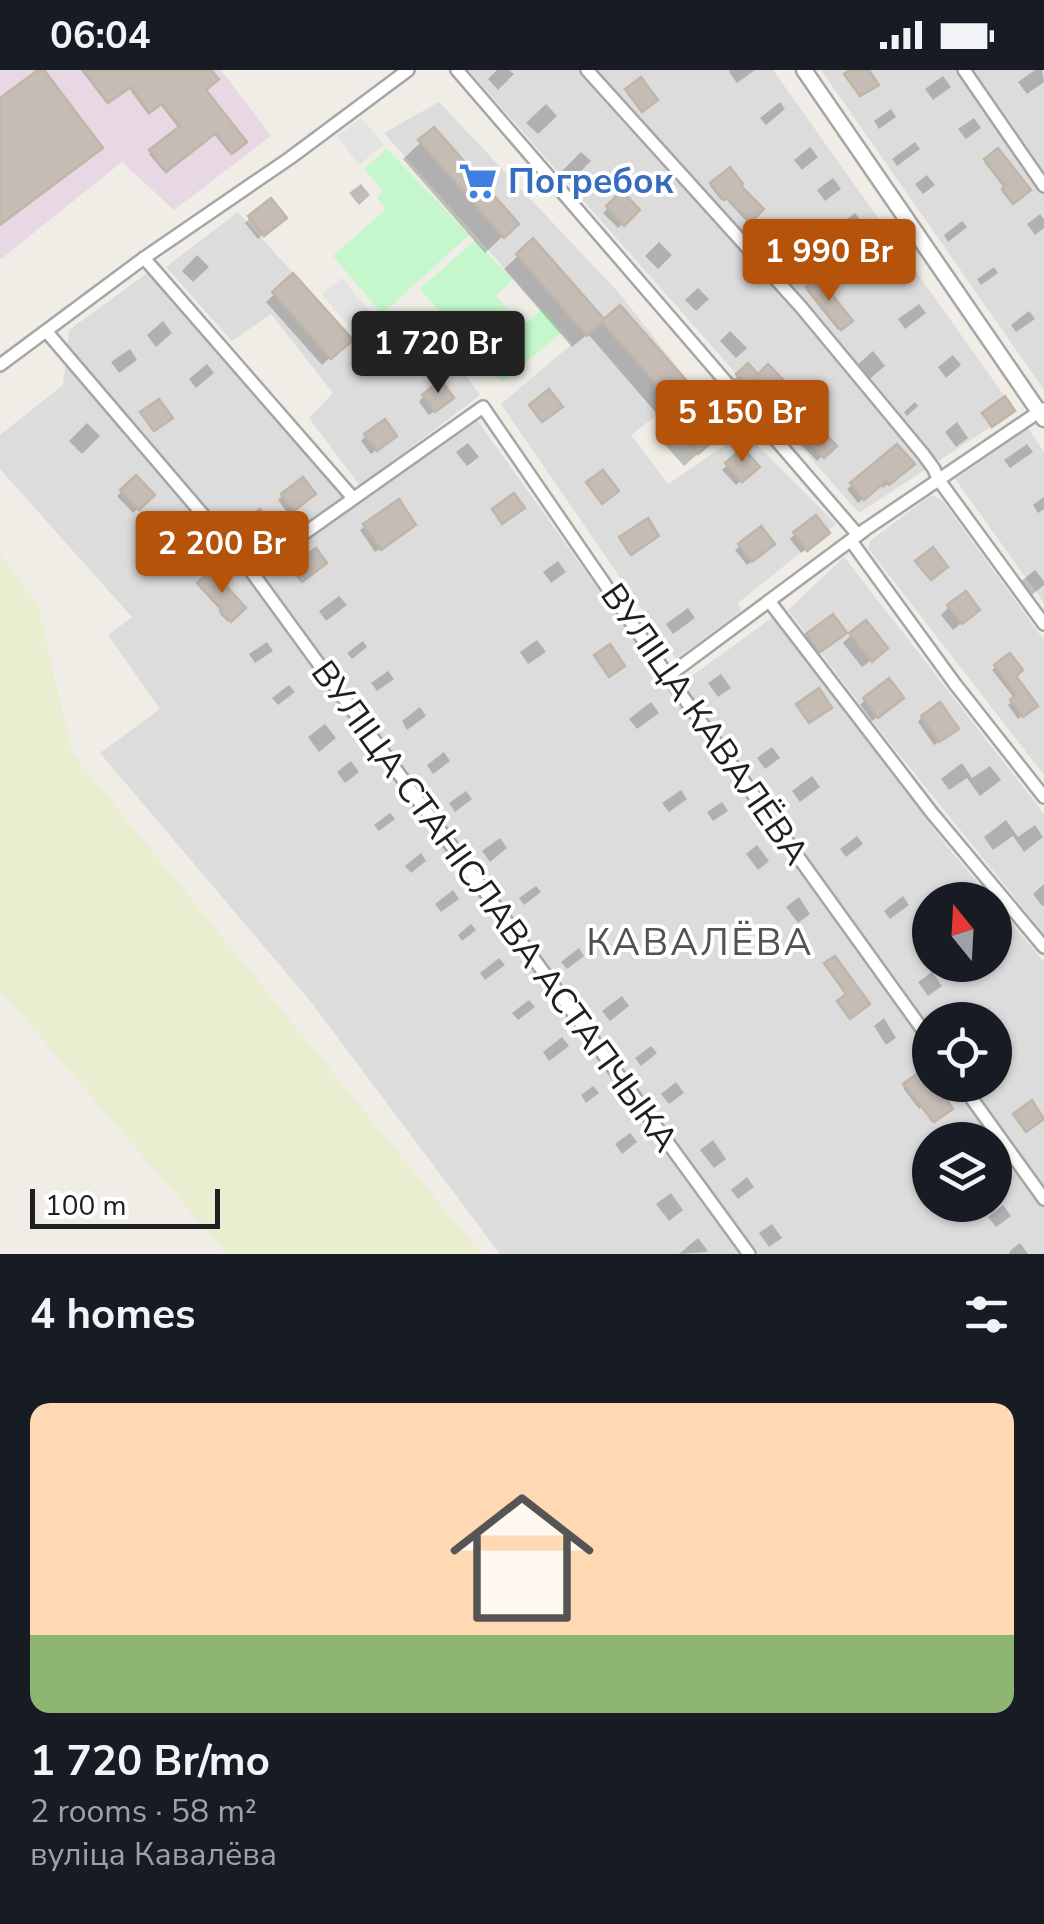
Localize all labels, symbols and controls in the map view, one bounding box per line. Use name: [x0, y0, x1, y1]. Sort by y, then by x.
text: 06:04: [50, 10, 151, 61]
place label: Погребок: [508, 158, 674, 205]
supermarket icon: Погребок: [457, 160, 499, 202]
pin: 1 990 Br: [726, 219, 932, 304]
text: 1 990 Br: [765, 230, 893, 273]
pin: 1 720 Br: [335, 311, 541, 396]
text: 1 720 Br: [374, 322, 502, 365]
pin: 5 150 Br: [639, 380, 845, 465]
text: 5 150 Br: [678, 391, 806, 434]
pin: 2 200 Br: [119, 511, 325, 596]
text: 2 200 Br: [158, 522, 286, 565]
street label: ВУЛІЦА КАВАЛЁВА: [590, 574, 819, 874]
street label: ВУЛІЦА СТАНІСЛАВА АСТАПЧЫКА: [300, 651, 689, 1161]
north arrow: [912, 882, 1012, 982]
map controls: [912, 882, 1012, 1222]
district label: КАВАЛЁВА: [586, 917, 814, 968]
button: locate: [912, 1002, 1012, 1102]
button: layers: [912, 1122, 1012, 1222]
scale bar: [30, 1184, 220, 1228]
text: 100 m: [45, 1187, 127, 1225]
text: 4 homes: [30, 1286, 195, 1343]
icon: filters: [959, 1287, 1014, 1342]
icon: home: [432, 1468, 612, 1648]
text: 1 720 Br/mo: [30, 1733, 270, 1790]
text: 2 rooms · 58 m²: [30, 1790, 257, 1833]
text: вуліца Кавалёва: [30, 1833, 277, 1876]

